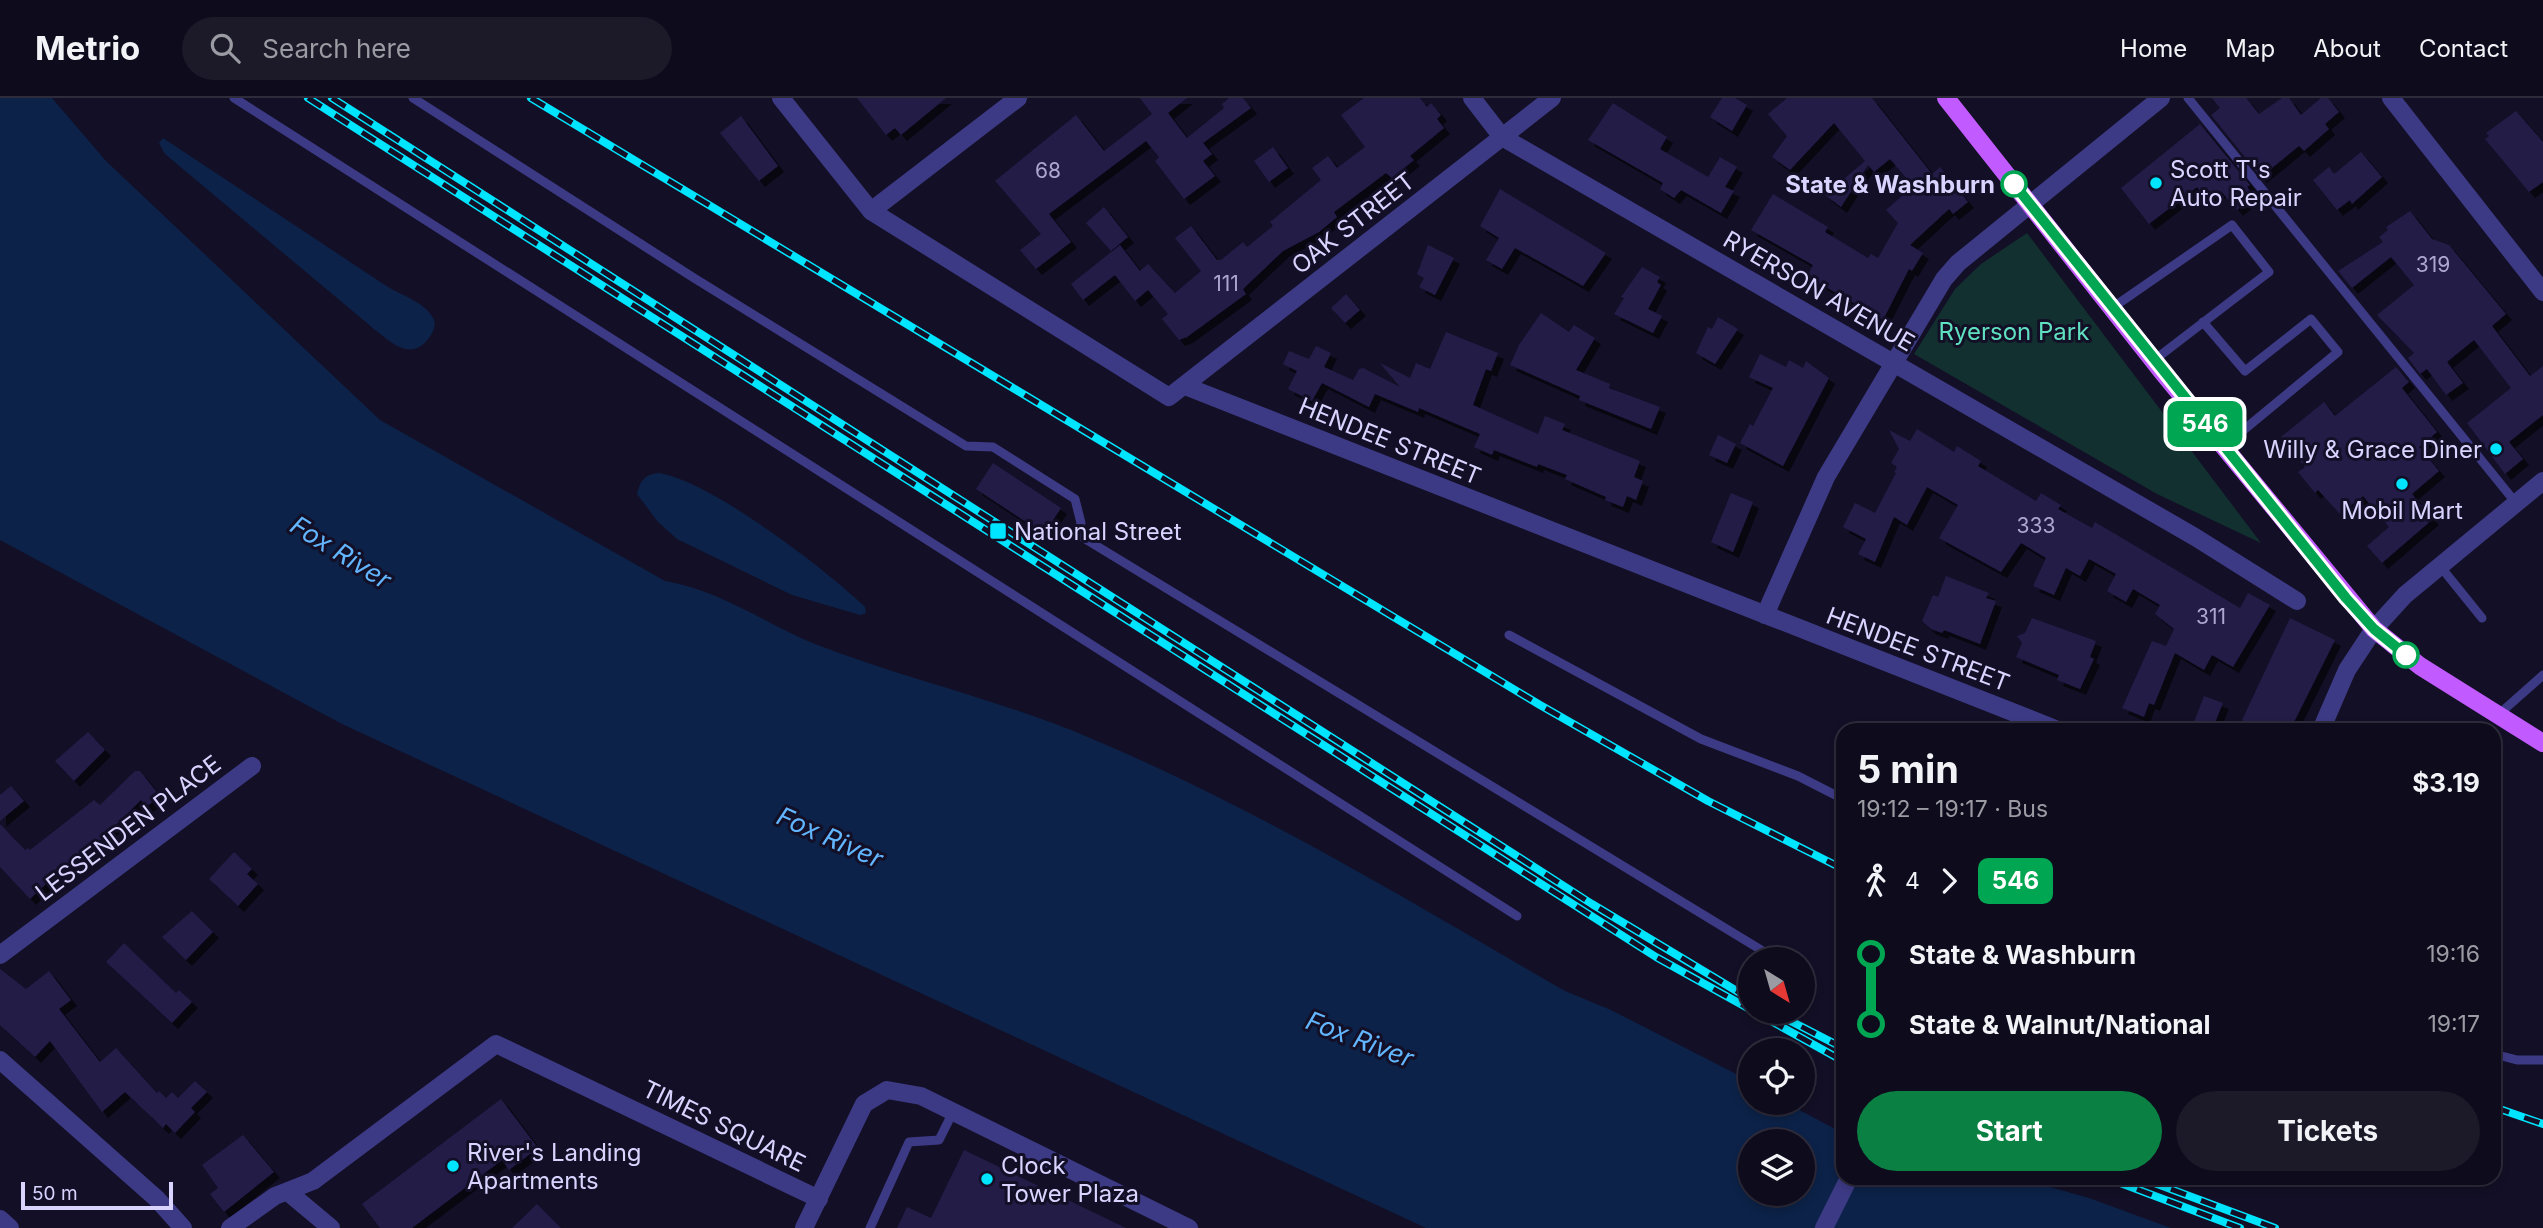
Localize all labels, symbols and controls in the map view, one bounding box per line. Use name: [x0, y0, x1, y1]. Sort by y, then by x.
search box: [182, 17, 672, 80]
text: Metrio: [35, 28, 140, 68]
icon: search: [206, 29, 244, 67]
text: Search here: [262, 33, 411, 64]
text: Home: [2120, 34, 2187, 63]
text: Map: [2225, 34, 2275, 63]
text: About: [2313, 34, 2381, 63]
text: Contact: [2419, 34, 2508, 63]
place label: Scott T's Auto Repair: [2170, 155, 2302, 212]
house number: 68: [1035, 158, 1061, 183]
street label: OAK STREET: [1286, 166, 1420, 280]
place label: State & Washburn: [1785, 170, 1995, 199]
marker: State & Washburn: [2001, 171, 2027, 197]
marker: Scott T's Auto Repair: [2148, 175, 2164, 191]
street label: RYERSON AVENUE: [1718, 224, 1920, 358]
house number: 319: [2416, 252, 2450, 277]
house number: 111: [1213, 271, 1239, 296]
park label: Ryerson Park: [1939, 317, 2089, 346]
street label: HENDEE STREET: [1295, 391, 1485, 491]
line badge: 546: [2165, 401, 2245, 447]
text: 546: [2181, 409, 2229, 438]
place label: Willy & Grace Diner: [2263, 435, 2482, 464]
marker: Willy & Grace Diner: [2488, 441, 2504, 457]
marker: Mobil Mart: [2394, 476, 2410, 492]
place label: Mobil Mart: [2341, 496, 2463, 525]
water label: Fox River: [285, 509, 398, 596]
house number: 333: [2017, 513, 2055, 538]
place label: National Street: [1014, 517, 1182, 546]
marker: National Street: [988, 521, 1008, 541]
street label: HENDEE STREET: [1822, 601, 2014, 697]
house number: 311: [2196, 604, 2226, 629]
unlabelled marker: [2393, 642, 2419, 668]
text: 5 min: [1857, 746, 1959, 792]
street label: LESSENDEN PLACE: [30, 749, 226, 907]
text: $3.19: [2412, 767, 2480, 798]
text: 19:12 – 19:17 · Bus: [1857, 795, 2048, 823]
water label: Fox River: [772, 800, 889, 875]
icon: walk: [1857, 862, 1895, 900]
icon: forward: [1930, 862, 1968, 900]
text: 546: [1992, 866, 2039, 895]
text: 4: [1905, 867, 1920, 895]
text: State & Washburn: [1909, 939, 2136, 970]
text: 19:16: [2426, 940, 2480, 968]
north arrow: [1738, 947, 1815, 1024]
map controls: [1738, 947, 1815, 1206]
water label: Fox River: [1302, 1004, 1419, 1074]
text: State & Walnut/National: [1909, 1009, 2211, 1040]
text: 19:17: [2427, 1010, 2480, 1038]
button: locate: [1738, 1038, 1815, 1115]
street label: TIMES SQUARE: [638, 1074, 810, 1178]
button: Start: [1857, 1091, 2162, 1171]
button: Tickets: [2176, 1091, 2480, 1171]
button: layers: [1738, 1129, 1815, 1206]
place label: River's Landing Apartments: [467, 1138, 642, 1195]
place label: Clock Tower Plaza: [1001, 1151, 1139, 1208]
marker: River's Landing Apartments: [445, 1158, 461, 1174]
marker: Clock Tower Plaza: [979, 1171, 995, 1187]
scale bar: [21, 1179, 173, 1211]
text: 50 m: [32, 1182, 78, 1205]

